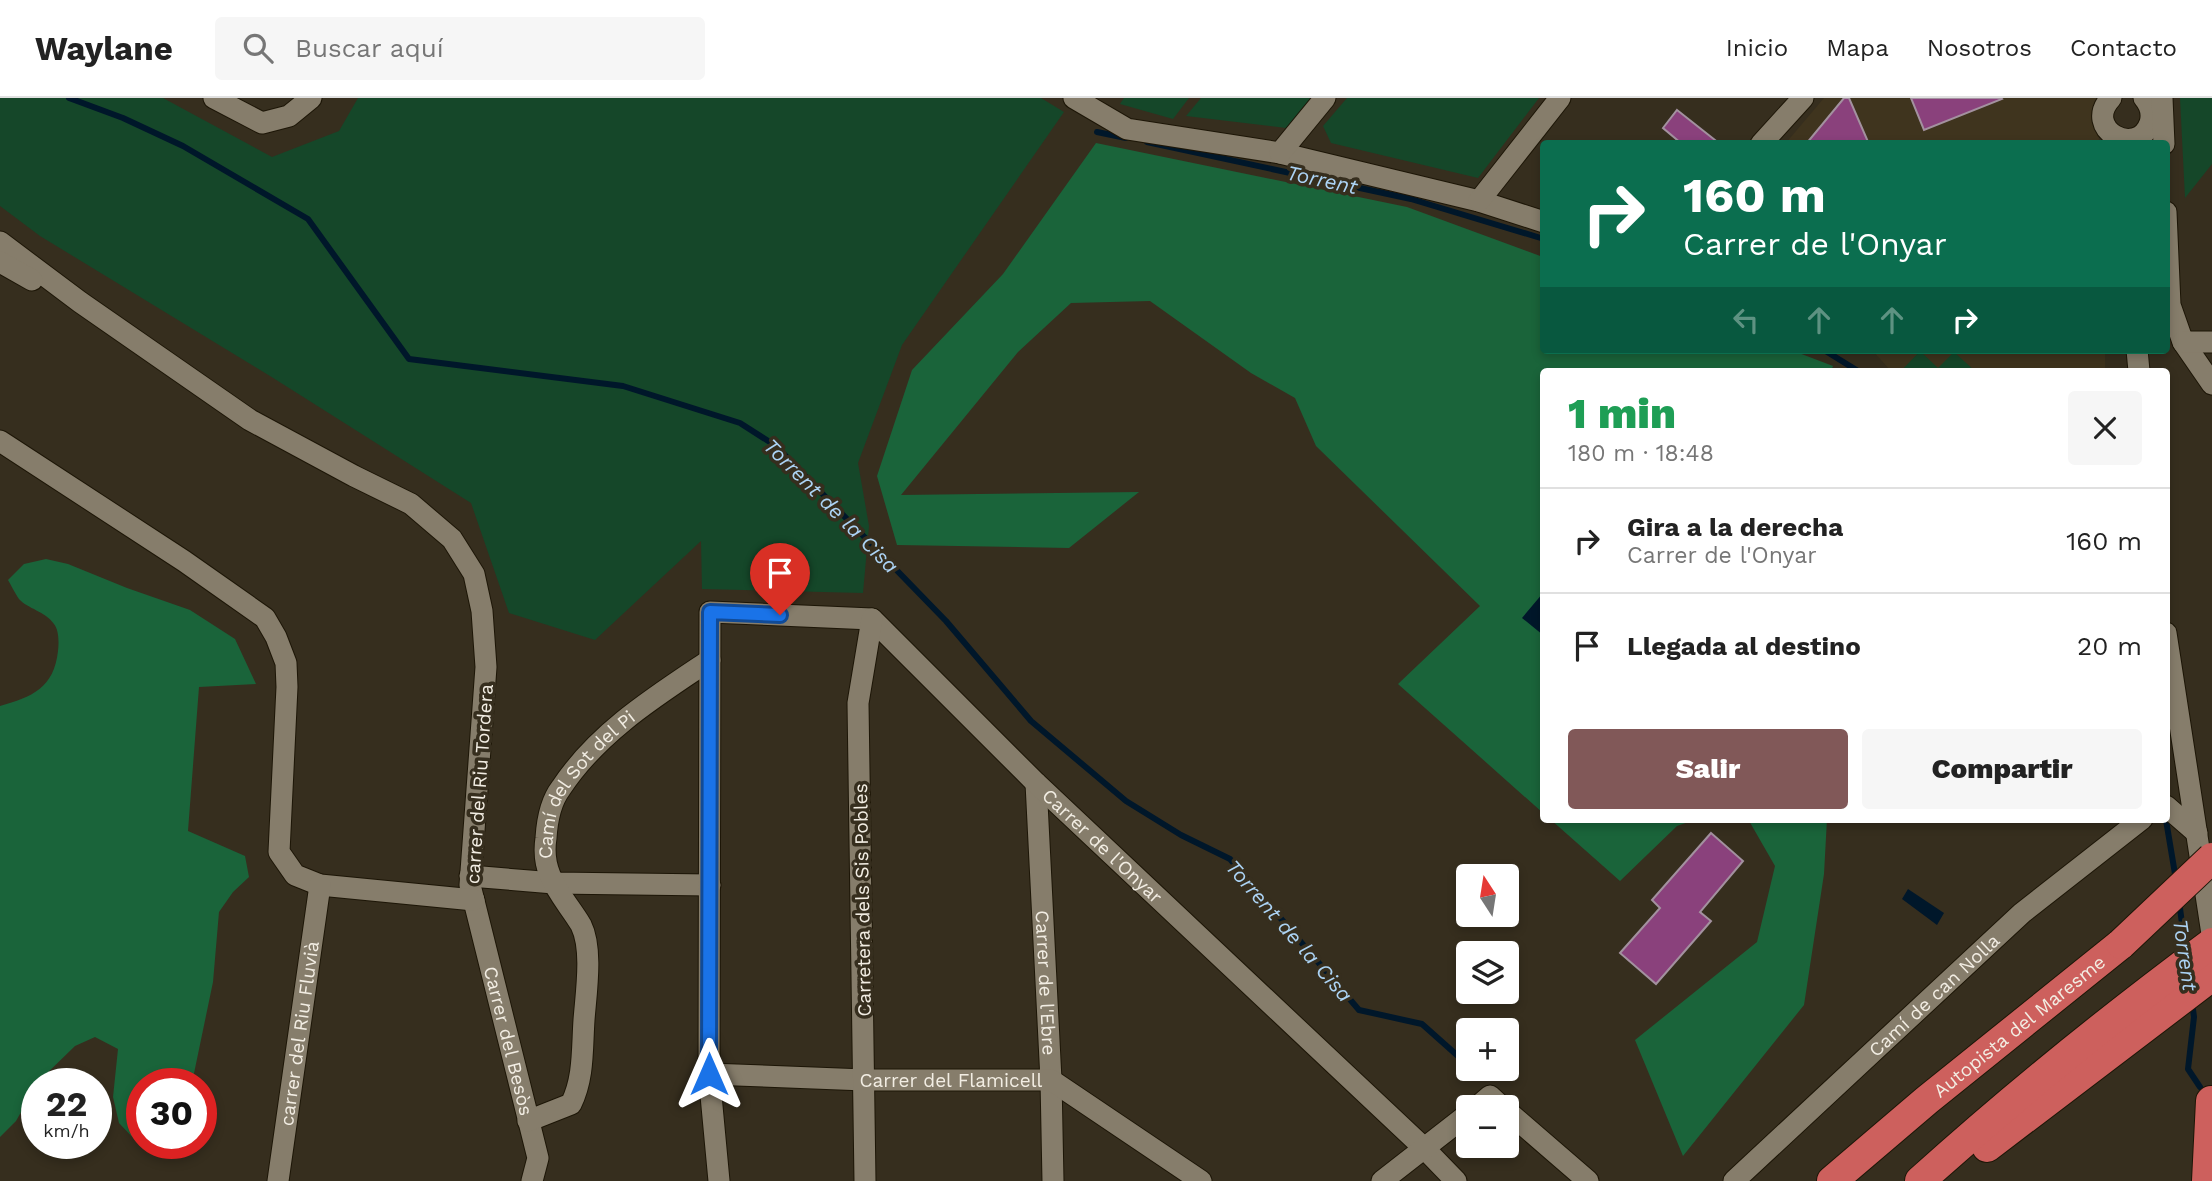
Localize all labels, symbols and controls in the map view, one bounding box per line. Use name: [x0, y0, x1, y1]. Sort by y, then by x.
search box: [215, 17, 705, 80]
text: Waylane: [35, 29, 173, 68]
icon: search: [239, 29, 277, 67]
text: Buscar aquí: [295, 33, 444, 63]
text: Inicio: [1726, 34, 1788, 62]
text: Mapa: [1826, 34, 1889, 62]
text: Nosotros: [1927, 34, 2032, 62]
text: Contacto: [2070, 34, 2177, 62]
water label: Torrent: [1284, 160, 1360, 199]
text: 160 m: [1683, 166, 1826, 224]
icon: right: [1568, 168, 1659, 259]
text: Carrer de l'Onyar: [1683, 225, 1947, 263]
icon: left: [1727, 301, 1765, 339]
icon: ahead: [1800, 301, 1838, 339]
icon: ahead: [1873, 301, 1911, 339]
icon: right: [1946, 301, 1984, 339]
text: 1 min: [1568, 389, 1676, 438]
button: close: [2068, 391, 2142, 465]
water label: Torrent de la Cisa: [759, 433, 904, 578]
text: 180 m · 18:48: [1568, 440, 1714, 467]
text: Gira a la derecha: [1627, 512, 1843, 542]
icon: right: [1568, 522, 1606, 560]
text: 160 m: [2066, 526, 2142, 556]
text: Carrer de l'Onyar: [1627, 542, 1817, 569]
pin: [750, 543, 810, 615]
icon: arrive: [761, 554, 799, 592]
icon: arrive: [1568, 627, 1606, 665]
text: Llegada al destino: [1627, 631, 1861, 661]
text: 20 m: [2077, 631, 2142, 661]
street label: carrer del Riu Tordera: [461, 683, 498, 885]
street label: Camí del Sot del Pi: [534, 705, 640, 859]
button: Salir: [1568, 729, 1848, 809]
button: Compartir: [1862, 729, 2142, 809]
street label: Carretera dels Sis Pobles: [849, 783, 876, 1017]
street label: Carrer de l'Onyar: [1037, 784, 1167, 908]
water label: Torrent de la Cisa: [1221, 854, 1358, 1007]
north arrow: [1456, 864, 1519, 928]
map controls: [1456, 864, 1519, 1158]
street label: Carrer de l'Ebre: [1030, 910, 1061, 1056]
water label: Torrent: [2168, 918, 2203, 993]
street label: Camí de can Nolla: [1864, 929, 2004, 1062]
street label: carrer del Riu Fluvià: [275, 939, 324, 1128]
button: layers: [1456, 941, 1519, 1004]
street label: Autopista del Maresme: [1929, 950, 2110, 1102]
street label: Carrer del Besòs: [479, 964, 538, 1118]
button: +: [1456, 1018, 1519, 1081]
position arrow: [672, 1037, 746, 1111]
speed limit sign: 30: [126, 1068, 217, 1159]
street label: Carrer del Flamicell: [859, 1069, 1043, 1092]
text: 22: [46, 1083, 87, 1125]
button: −: [1456, 1095, 1519, 1158]
text: km/h: [43, 1120, 90, 1141]

